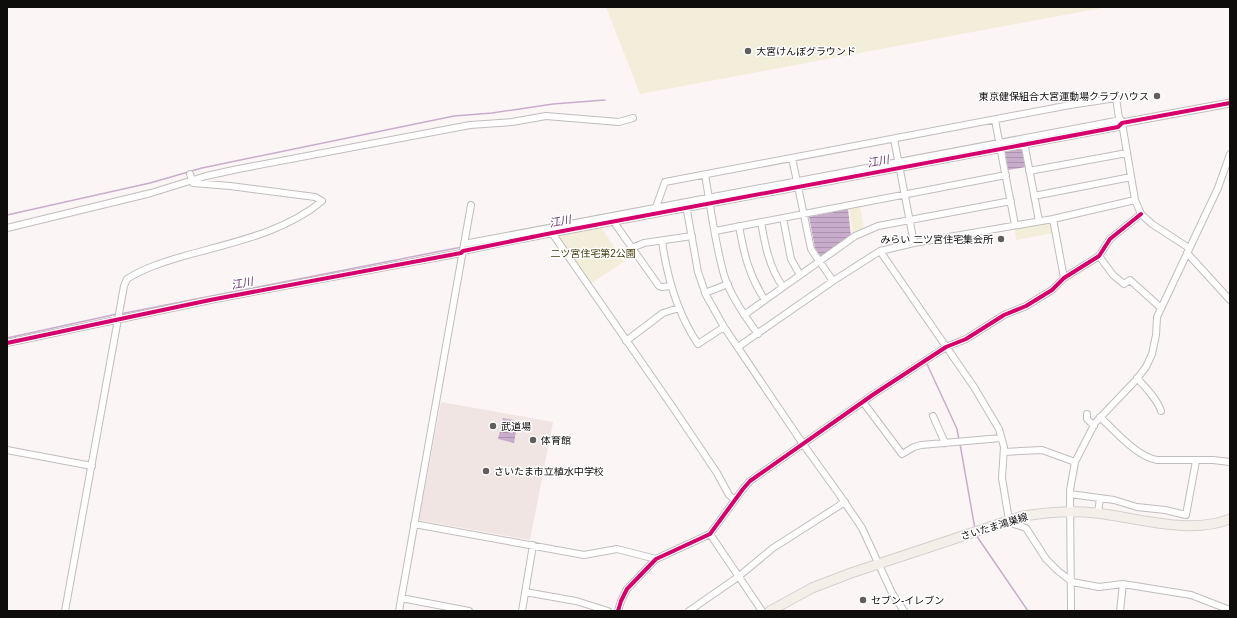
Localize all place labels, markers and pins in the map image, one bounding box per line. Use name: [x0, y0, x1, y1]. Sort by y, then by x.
marker: 大宮けんぽグラウンド: [743, 46, 753, 56]
place label: 大宮けんぽグラウンド: [756, 46, 856, 57]
place label: 東京健保組合大宮運動場クラブハウス: [979, 91, 1149, 102]
marker: 東京健保組合大宮運動場クラブハウス: [1152, 91, 1162, 101]
place label: みらい 二ツ宮住宅集会所: [880, 234, 993, 245]
marker: みらい 二ツ宮住宅集会所: [996, 234, 1006, 244]
marker: 武道場: [488, 421, 498, 431]
place label: 武道場: [501, 421, 531, 432]
marker: 体育館: [528, 435, 538, 445]
place label: 体育館: [541, 435, 571, 446]
marker: さいたま市立植水中学校: [481, 466, 491, 476]
place label: さいたま市立植水中学校: [494, 466, 604, 477]
marker: セブン-イレブン: [858, 595, 868, 605]
place label: セブン-イレブン: [871, 595, 944, 606]

